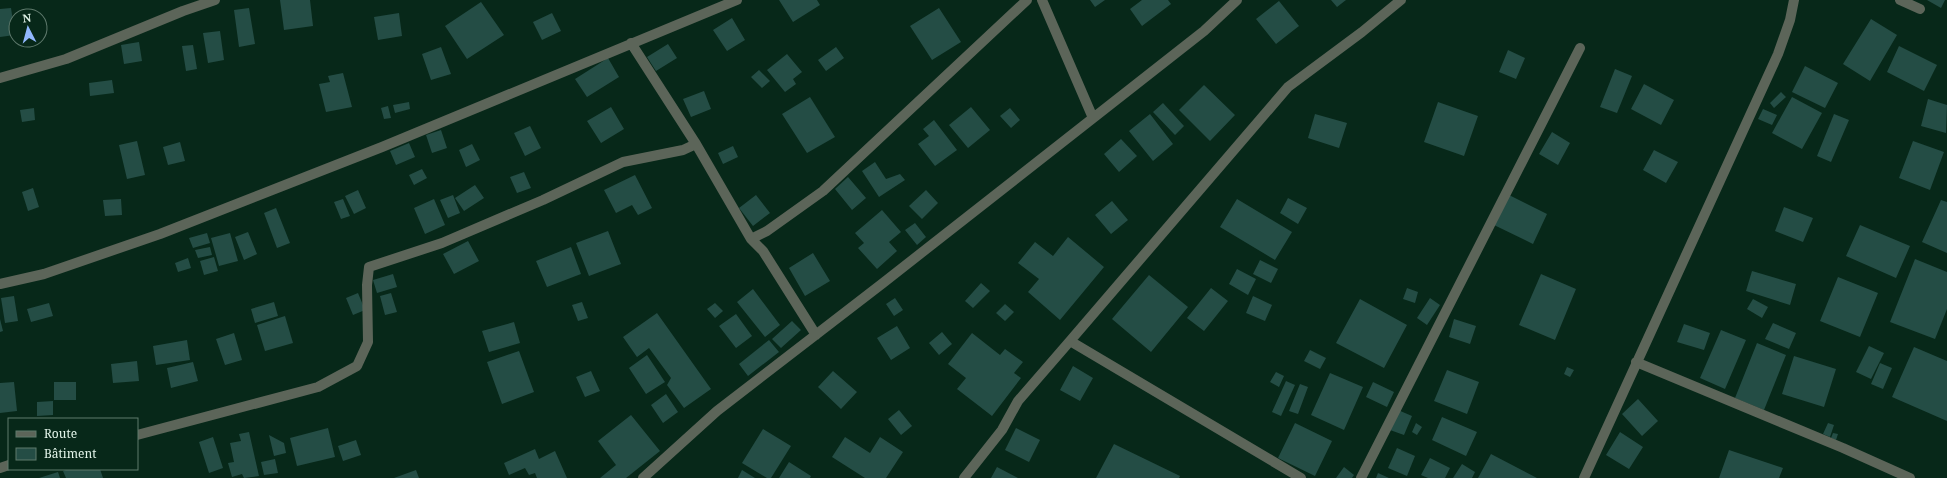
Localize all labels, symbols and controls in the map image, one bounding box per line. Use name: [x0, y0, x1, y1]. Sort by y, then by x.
north arrow: [8, 8, 48, 48]
text: N: [22, 10, 32, 25]
legend: [8, 418, 138, 470]
text: Route: [44, 425, 77, 442]
text: Bâtiment: [44, 445, 96, 462]

